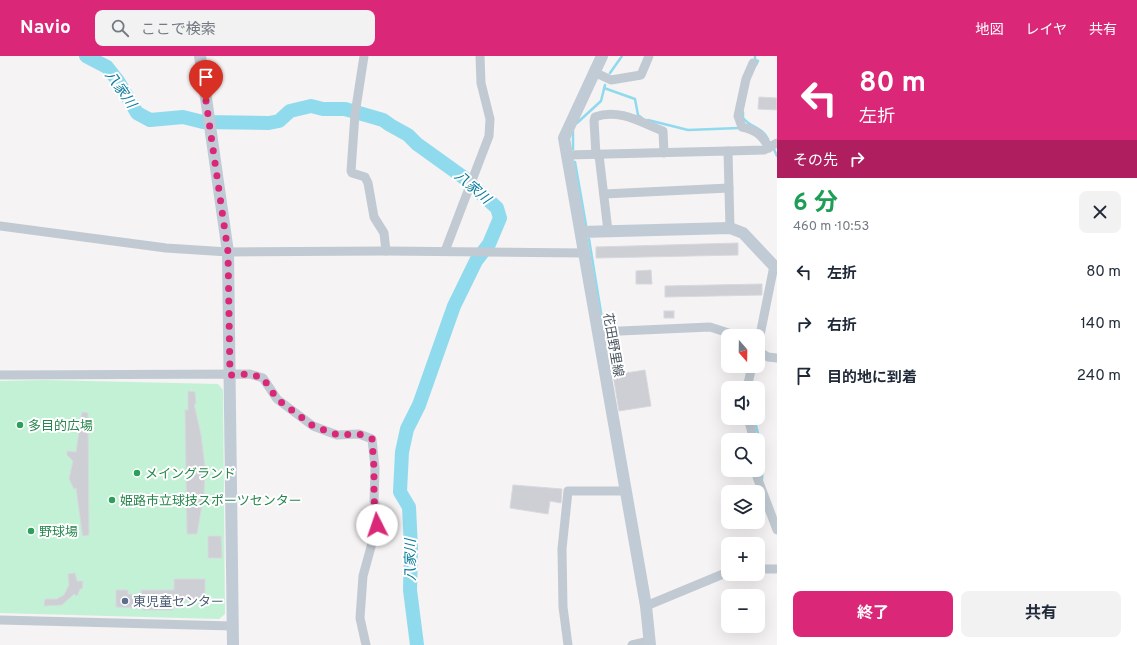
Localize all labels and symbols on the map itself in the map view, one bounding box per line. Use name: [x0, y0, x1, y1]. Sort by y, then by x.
pin: [189, 60, 223, 101]
water label: 八家川: [101, 68, 140, 114]
water label: 八家川: [451, 168, 495, 210]
street label: 花田野里線: [599, 312, 627, 379]
north arrow: [721, 329, 765, 373]
place label: 多目的広場: [28, 418, 93, 435]
marker: 多目的広場: [15, 420, 25, 430]
place label: メイングランド: [145, 467, 236, 483]
marker: メイングランド: [132, 468, 142, 478]
place label: 姫路市立球技スポーツセンター: [120, 494, 302, 510]
marker: 姫路市立球技スポーツセンター: [107, 495, 117, 505]
position arrow: [356, 504, 398, 546]
place label: 野球場: [39, 525, 78, 541]
marker: 野球場: [26, 526, 36, 536]
water label: 八家川: [403, 537, 420, 581]
place label: 東児童センター: [133, 595, 224, 611]
marker: 東児童センター: [120, 596, 130, 606]

